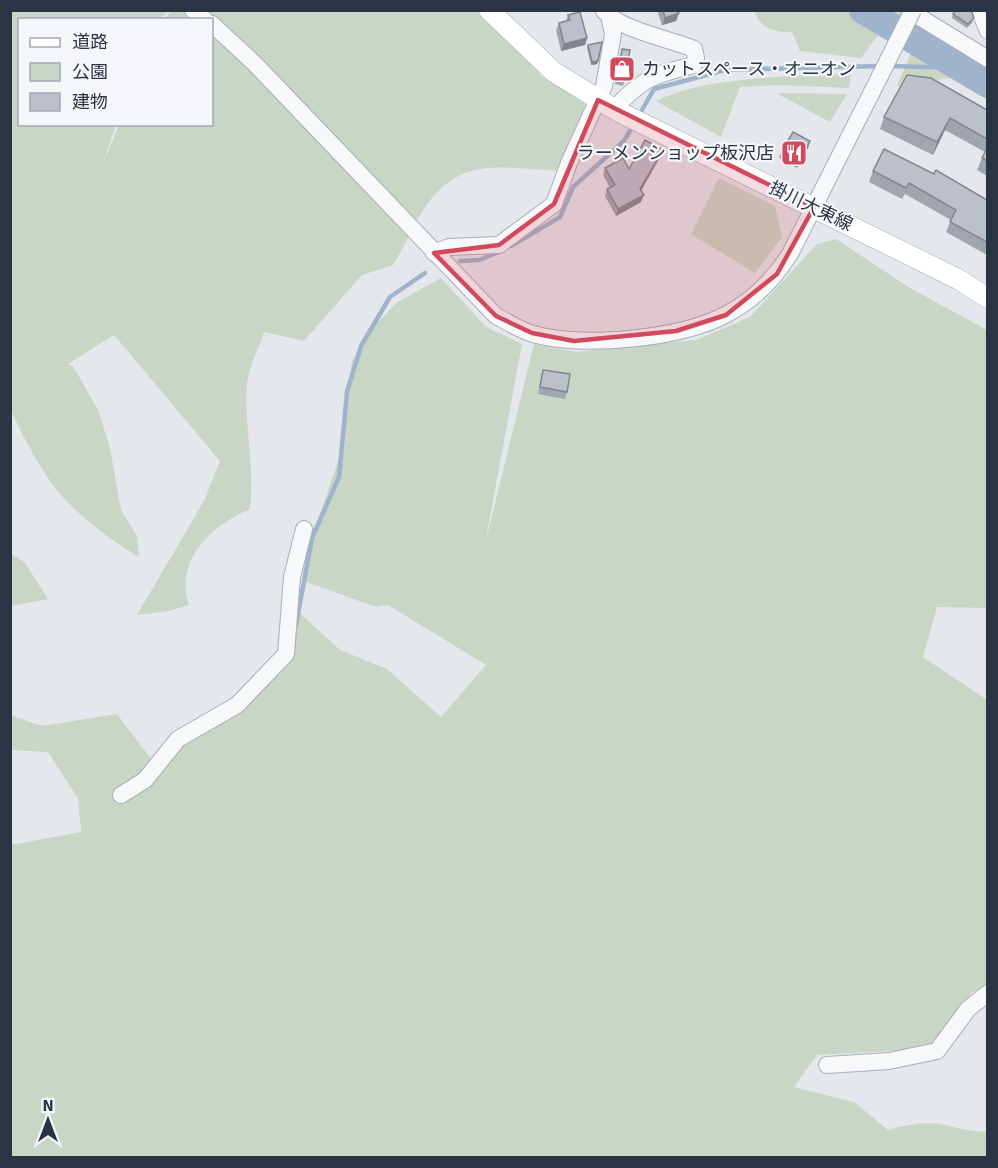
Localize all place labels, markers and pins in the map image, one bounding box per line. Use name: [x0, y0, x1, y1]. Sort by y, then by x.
shop icon: カットスペース・オニオン: [607, 54, 637, 84]
place label: カットスペース・オニオン: [642, 58, 856, 80]
restaurant icon: ラーメンショップ板沢店: [779, 138, 809, 168]
place label: ラーメンショップ板沢店: [577, 142, 774, 164]

